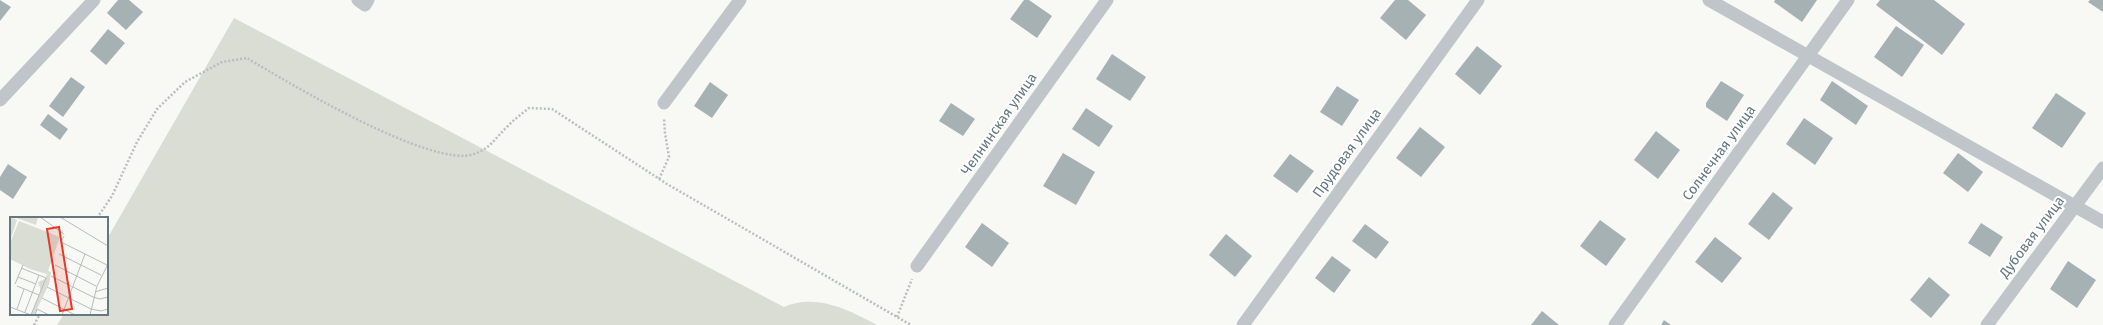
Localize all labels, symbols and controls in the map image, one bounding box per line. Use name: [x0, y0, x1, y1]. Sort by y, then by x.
street label: Челнинская улица: [957, 70, 1041, 178]
street label: Солнечная улица: [1679, 102, 1759, 204]
street label: Прудовая улица: [1309, 105, 1385, 201]
street label: Дубовая улица: [1995, 193, 2068, 282]
inset map: [10, 217, 108, 315]

